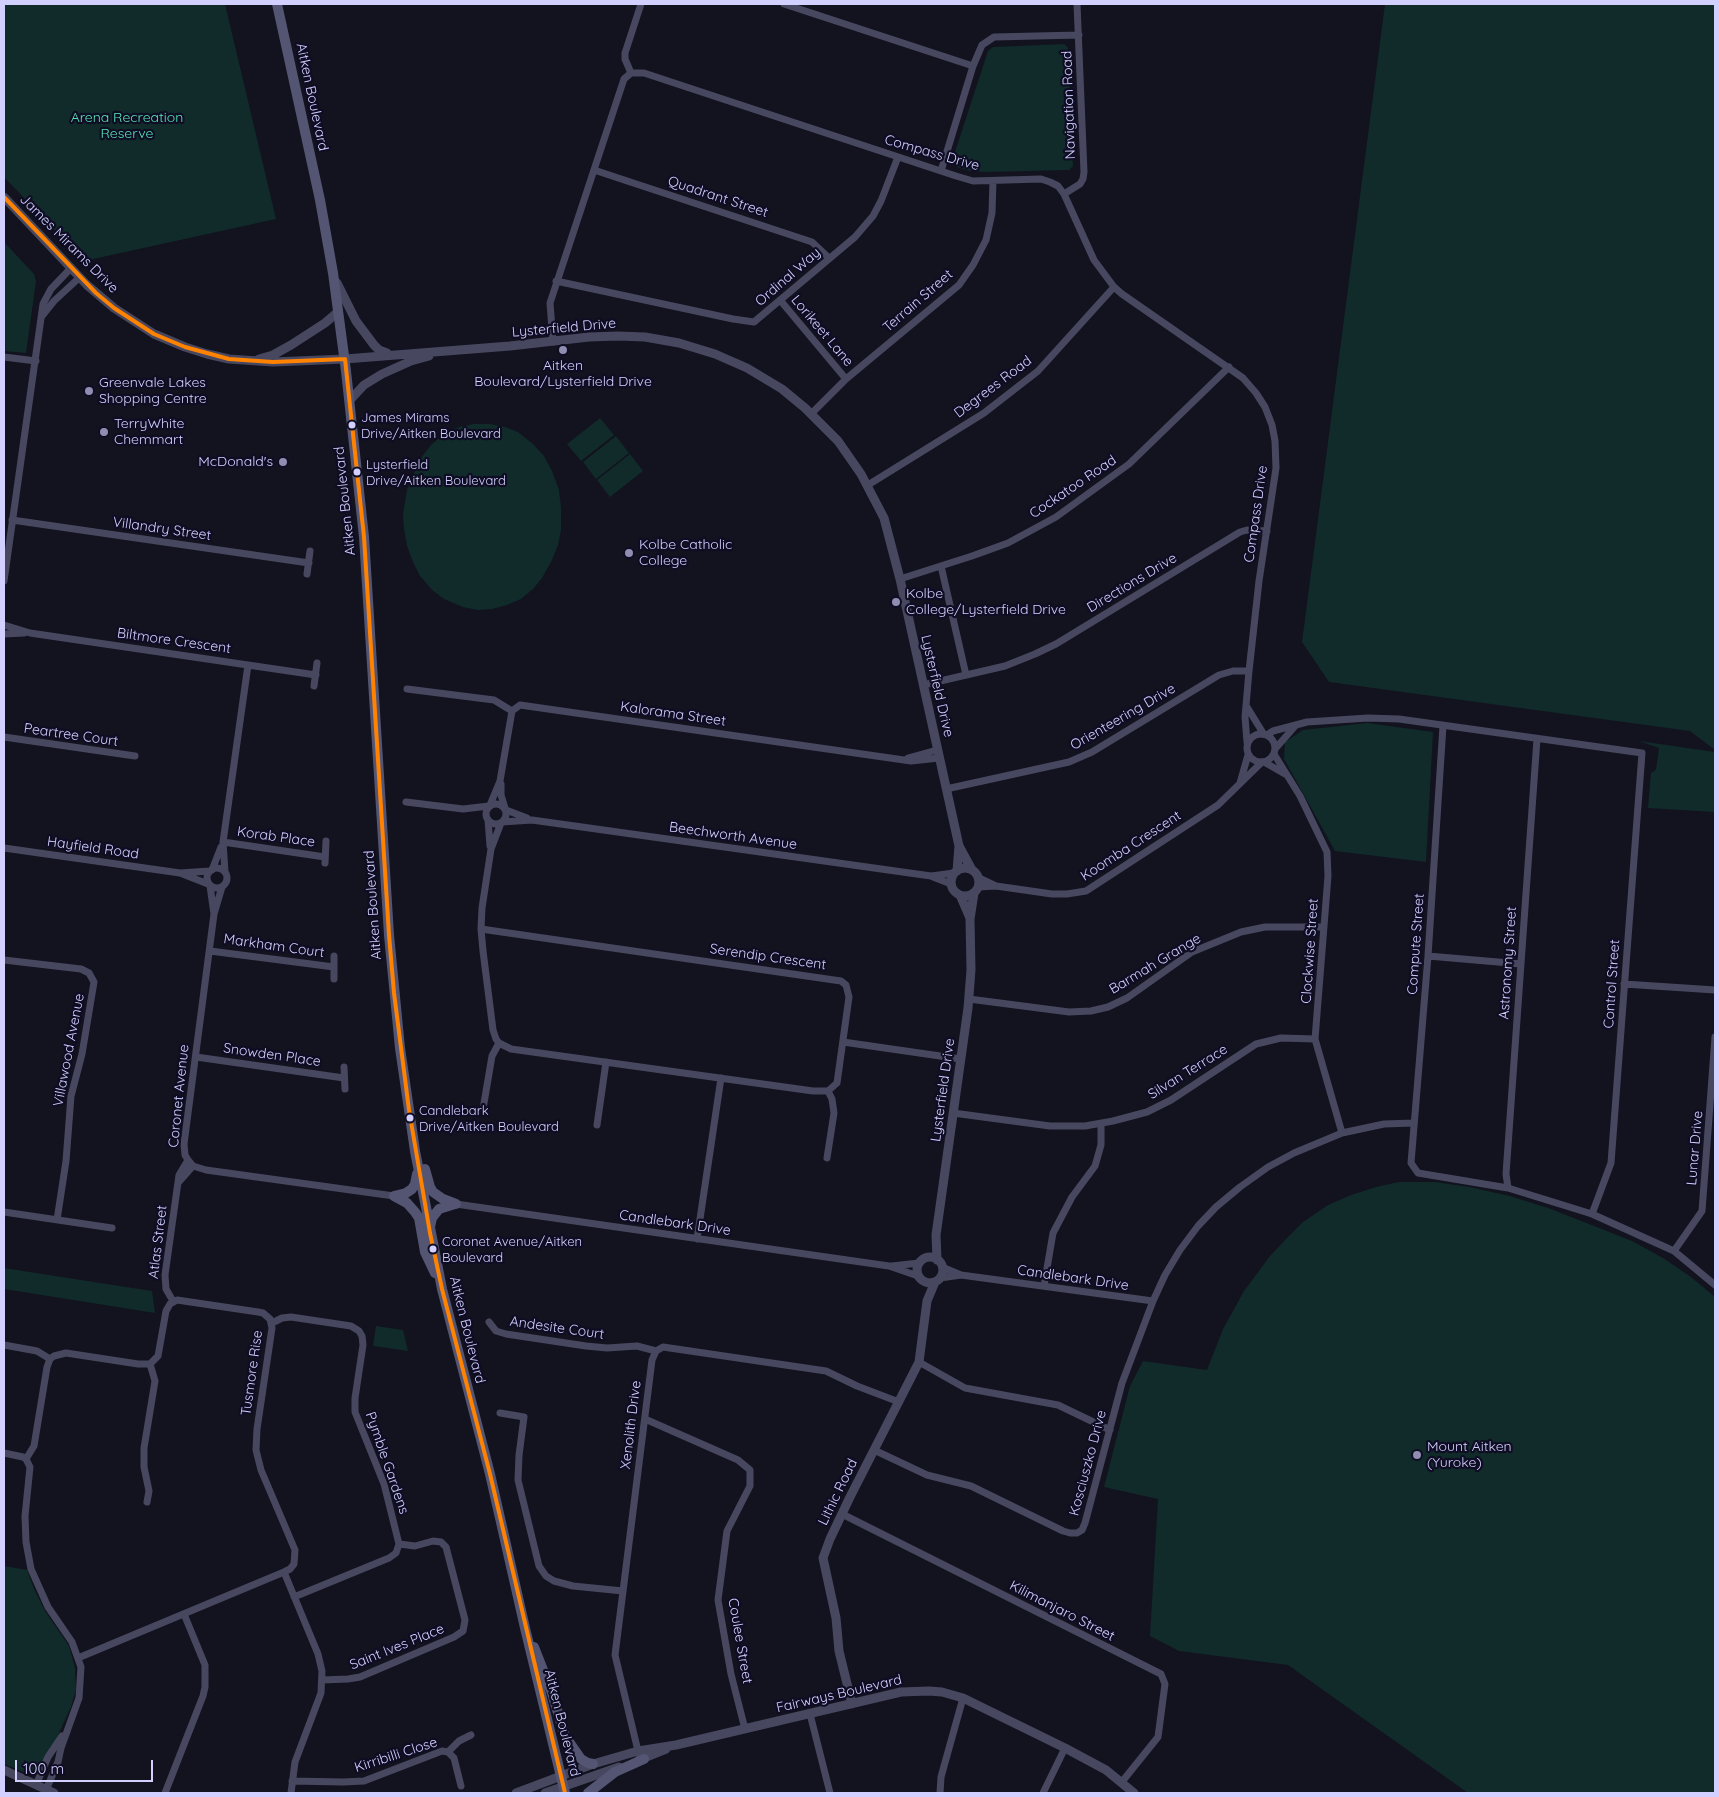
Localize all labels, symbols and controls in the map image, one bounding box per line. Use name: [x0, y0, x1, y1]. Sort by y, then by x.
street label: Aitken Boulevard: [292, 42, 332, 152]
street label: Navigation Road: [1059, 50, 1079, 160]
park label: Arena Recreation Reserve: [71, 110, 183, 142]
street label: Compass Drive: [883, 131, 981, 175]
street label: Quadrant Street: [666, 173, 770, 221]
street label: James Mirams Drive: [16, 191, 122, 297]
street label: Ordinal Way: [752, 244, 824, 310]
street label: Terrain Street: [880, 266, 956, 336]
street label: Lorikeet Lane: [787, 292, 857, 370]
street label: Lysterfield Drive: [511, 315, 617, 341]
marker: Aitken Boulevard/Lysterfield Drive: [557, 344, 569, 356]
street label: Degrees Road: [951, 352, 1035, 422]
place label: Aitken Boulevard/Lysterfield Drive: [474, 358, 652, 391]
place label: Greenvale Lakes Shopping Centre: [99, 375, 207, 408]
marker: Greenvale Lakes Shopping Centre: [83, 385, 95, 397]
place label: James Mirams Drive/Aitken Boulevard: [361, 410, 501, 441]
place label: TerryWhite Chemmart: [114, 416, 184, 448]
marker: James Mirams Drive/Aitken Boulevard: [347, 420, 357, 430]
marker: TerryWhite Chemmart: [98, 426, 110, 438]
street label: Aitken Boulevard: [331, 446, 359, 556]
street label: Cockatoo Road: [1026, 452, 1120, 522]
place label: McDonald's: [198, 454, 273, 470]
marker: McDonald's: [277, 456, 289, 468]
place label: Lysterfield Drive/Aitken Boulevard: [366, 457, 506, 488]
street label: Compass Drive: [1241, 464, 1271, 564]
marker: Lysterfield Drive/Aitken Boulevard: [352, 467, 362, 477]
street label: Villandry Street: [112, 514, 212, 544]
place label: Kolbe Catholic College: [639, 537, 732, 570]
marker: Kolbe Catholic College: [623, 547, 635, 559]
street label: Directions Drive: [1084, 550, 1180, 616]
place label: Kolbe College/Lysterfield Drive: [906, 586, 1066, 618]
marker: Kolbe College/Lysterfield Drive: [890, 596, 902, 608]
street label: Biltmore Crescent: [116, 625, 232, 657]
street label: Lysterfield Drive: [917, 633, 957, 739]
street label: Orienteering Drive: [1068, 680, 1178, 754]
street label: Kalorama Street: [619, 698, 727, 730]
street label: Peartree Court: [23, 720, 119, 750]
street label: Koomba Crescent: [1078, 807, 1184, 885]
street label: Beechworth Avenue: [668, 819, 798, 853]
street label: Korab Place: [236, 823, 316, 851]
street label: Hayfield Road: [46, 833, 140, 863]
street label: Aitken Boulevard: [361, 850, 385, 960]
street label: Compute Street: [1404, 893, 1428, 995]
street label: Clockwise Street: [1298, 898, 1322, 1004]
street label: Astronomy Street: [1496, 906, 1520, 1020]
street label: Barmah Grange: [1106, 930, 1204, 998]
street label: Markham Court: [223, 931, 325, 961]
street label: Control Street: [1601, 939, 1623, 1029]
street label: Serendip Crescent: [709, 941, 827, 973]
street label: Villawood Avenue: [50, 992, 88, 1108]
street label: Lysterfield Drive: [927, 1037, 959, 1143]
street label: Snowden Place: [222, 1040, 322, 1070]
street label: Silvan Terrace: [1145, 1041, 1231, 1103]
street label: Coronet Avenue: [165, 1044, 193, 1148]
place label: Candlebark Drive/Aitken Boulevard: [419, 1103, 559, 1134]
street label: Lunar Drive: [1683, 1110, 1707, 1186]
marker: Candlebark Drive/Aitken Boulevard: [405, 1113, 415, 1123]
street label: Atlas Street: [145, 1204, 171, 1280]
street label: Candlebark Drive: [618, 1207, 732, 1239]
place label: Coronet Avenue/Aitken Boulevard: [442, 1234, 582, 1265]
marker: Coronet Avenue/Aitken Boulevard: [428, 1244, 438, 1254]
street label: Candlebark Drive: [1016, 1262, 1130, 1294]
street label: Aitken Boulevard: [446, 1275, 488, 1385]
street label: Andesite Court: [509, 1313, 605, 1343]
street label: Tusmore Rise: [238, 1329, 266, 1417]
street label: Xenolith Drive: [617, 1380, 645, 1470]
street label: Kosciuszko Drive: [1066, 1408, 1110, 1518]
street label: Pymble Gardens: [362, 1410, 412, 1516]
place label: Mount Aitken (Yuroke): [1427, 1439, 1512, 1471]
marker: Mount Aitken (Yuroke): [1411, 1449, 1423, 1461]
street label: Lithic Road: [815, 1456, 861, 1528]
street label: Kilimanjaro Street: [1007, 1577, 1117, 1645]
street label: Coulee Street: [724, 1597, 756, 1685]
street label: Saint Ives Place: [347, 1620, 447, 1674]
street label: Aitken Boulevard: [541, 1668, 583, 1778]
street label: Fairways Boulevard: [775, 1671, 903, 1717]
street label: Kirribilli Close: [352, 1734, 440, 1776]
scale bar: [18, 1750, 155, 1782]
text: 100 m: [23, 1759, 64, 1778]

